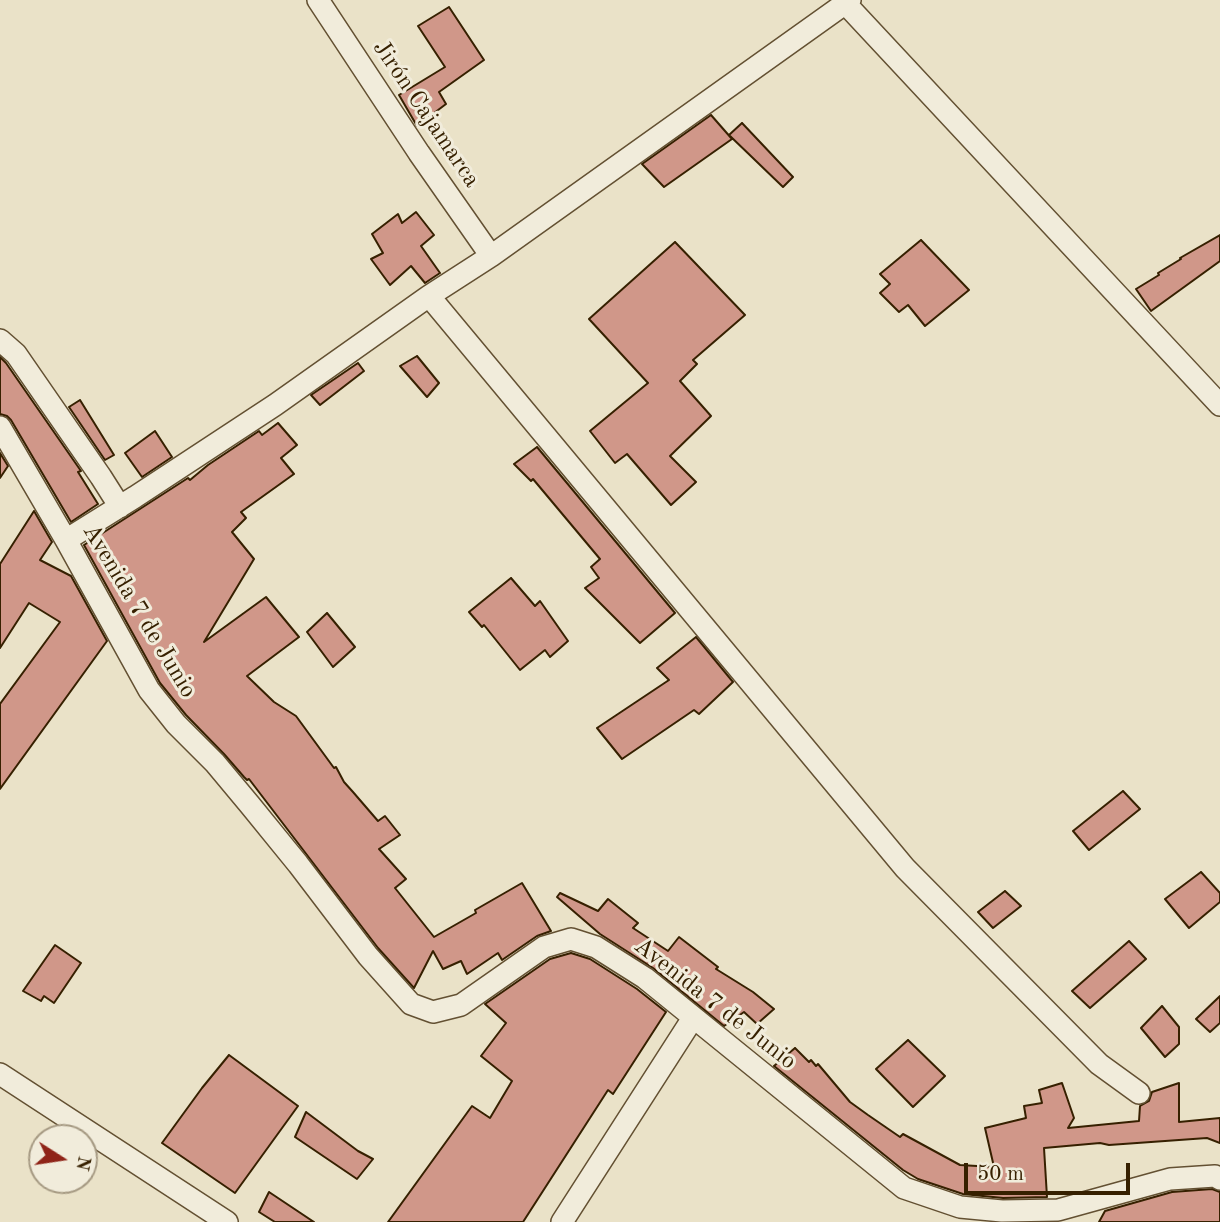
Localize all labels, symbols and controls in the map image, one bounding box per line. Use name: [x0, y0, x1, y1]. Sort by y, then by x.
street label: Jirón Cajamarca: [366, 35, 486, 193]
street label: Avenida 7 de Junio: [76, 519, 202, 703]
street label: Avenida 7 de Junio: [628, 932, 802, 1076]
north arrow: [28, 1124, 98, 1194]
scale bar: [968, 1148, 1134, 1192]
text: N: [71, 1154, 93, 1172]
text: 50 m: [977, 1164, 1024, 1185]

